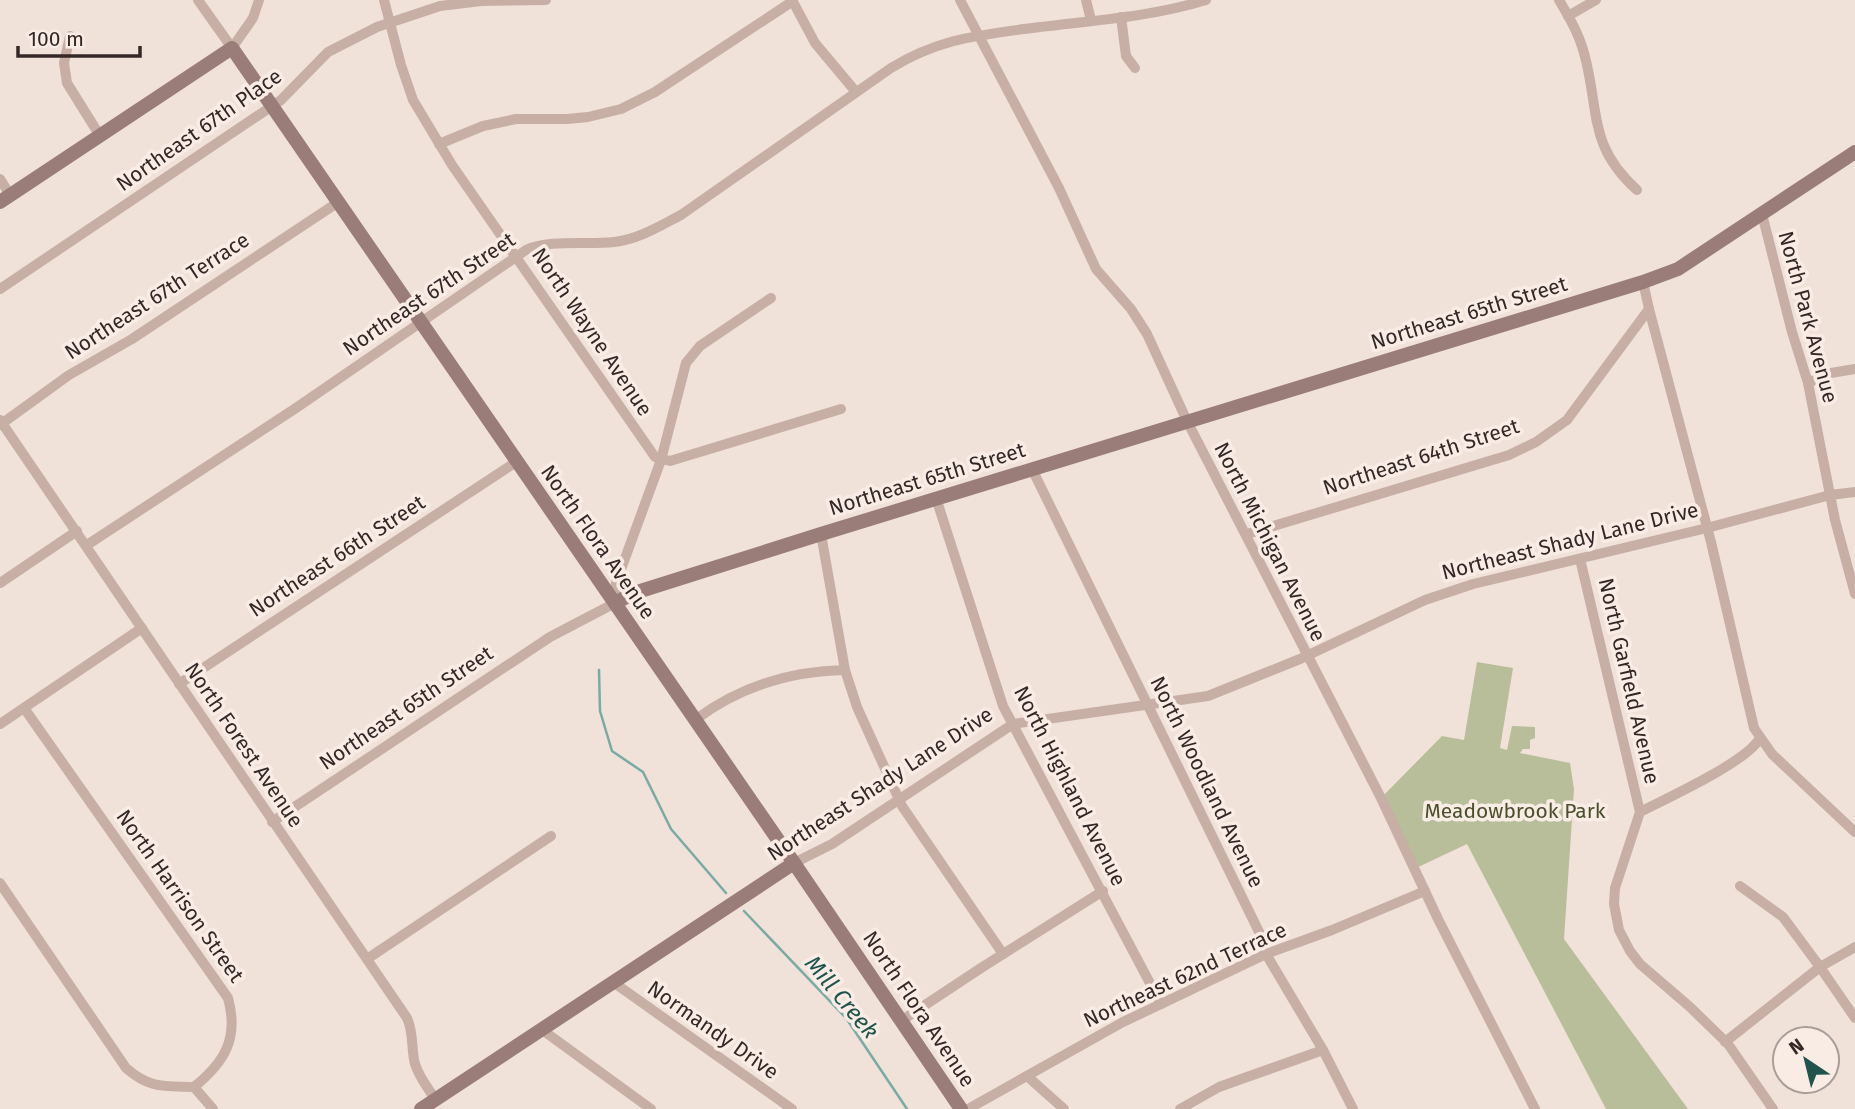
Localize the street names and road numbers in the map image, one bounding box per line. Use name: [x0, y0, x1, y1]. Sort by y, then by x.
street label: Northeast 67th Place: [111, 63, 287, 197]
street label: Northeast 67th Street: [338, 226, 521, 361]
street label: Northeast 67th Terrace: [60, 227, 254, 365]
street label: North Park Avenue: [1773, 228, 1843, 406]
street label: North Wayne Avenue: [526, 243, 658, 421]
street label: Northeast 65th Street: [1368, 271, 1571, 355]
street label: Northeast 64th Street: [1320, 413, 1523, 501]
street label: Northeast 65th Street: [826, 437, 1029, 521]
street label: North Michigan Avenue: [1208, 438, 1332, 646]
street label: North Flora Avenue: [535, 460, 661, 624]
street label: Northeast 66th Street: [244, 489, 430, 623]
street label: Northeast Shady Lane Drive: [1439, 496, 1701, 586]
street label: North Garfield Avenue: [1593, 576, 1665, 786]
street label: Northeast 65th Street: [314, 640, 498, 776]
street label: North Forest Avenue: [179, 657, 309, 833]
street label: North Woodland Avenue: [1144, 672, 1270, 892]
street label: North Highland Avenue: [1008, 682, 1132, 890]
street label: Northeast Shady Lane Drive: [762, 701, 998, 867]
street label: North Harrison Street: [111, 805, 250, 988]
street label: Northeast 62nd Terrace: [1079, 917, 1291, 1033]
street label: North Flora Avenue: [857, 926, 981, 1092]
street label: Normandy Drive: [642, 975, 784, 1085]

